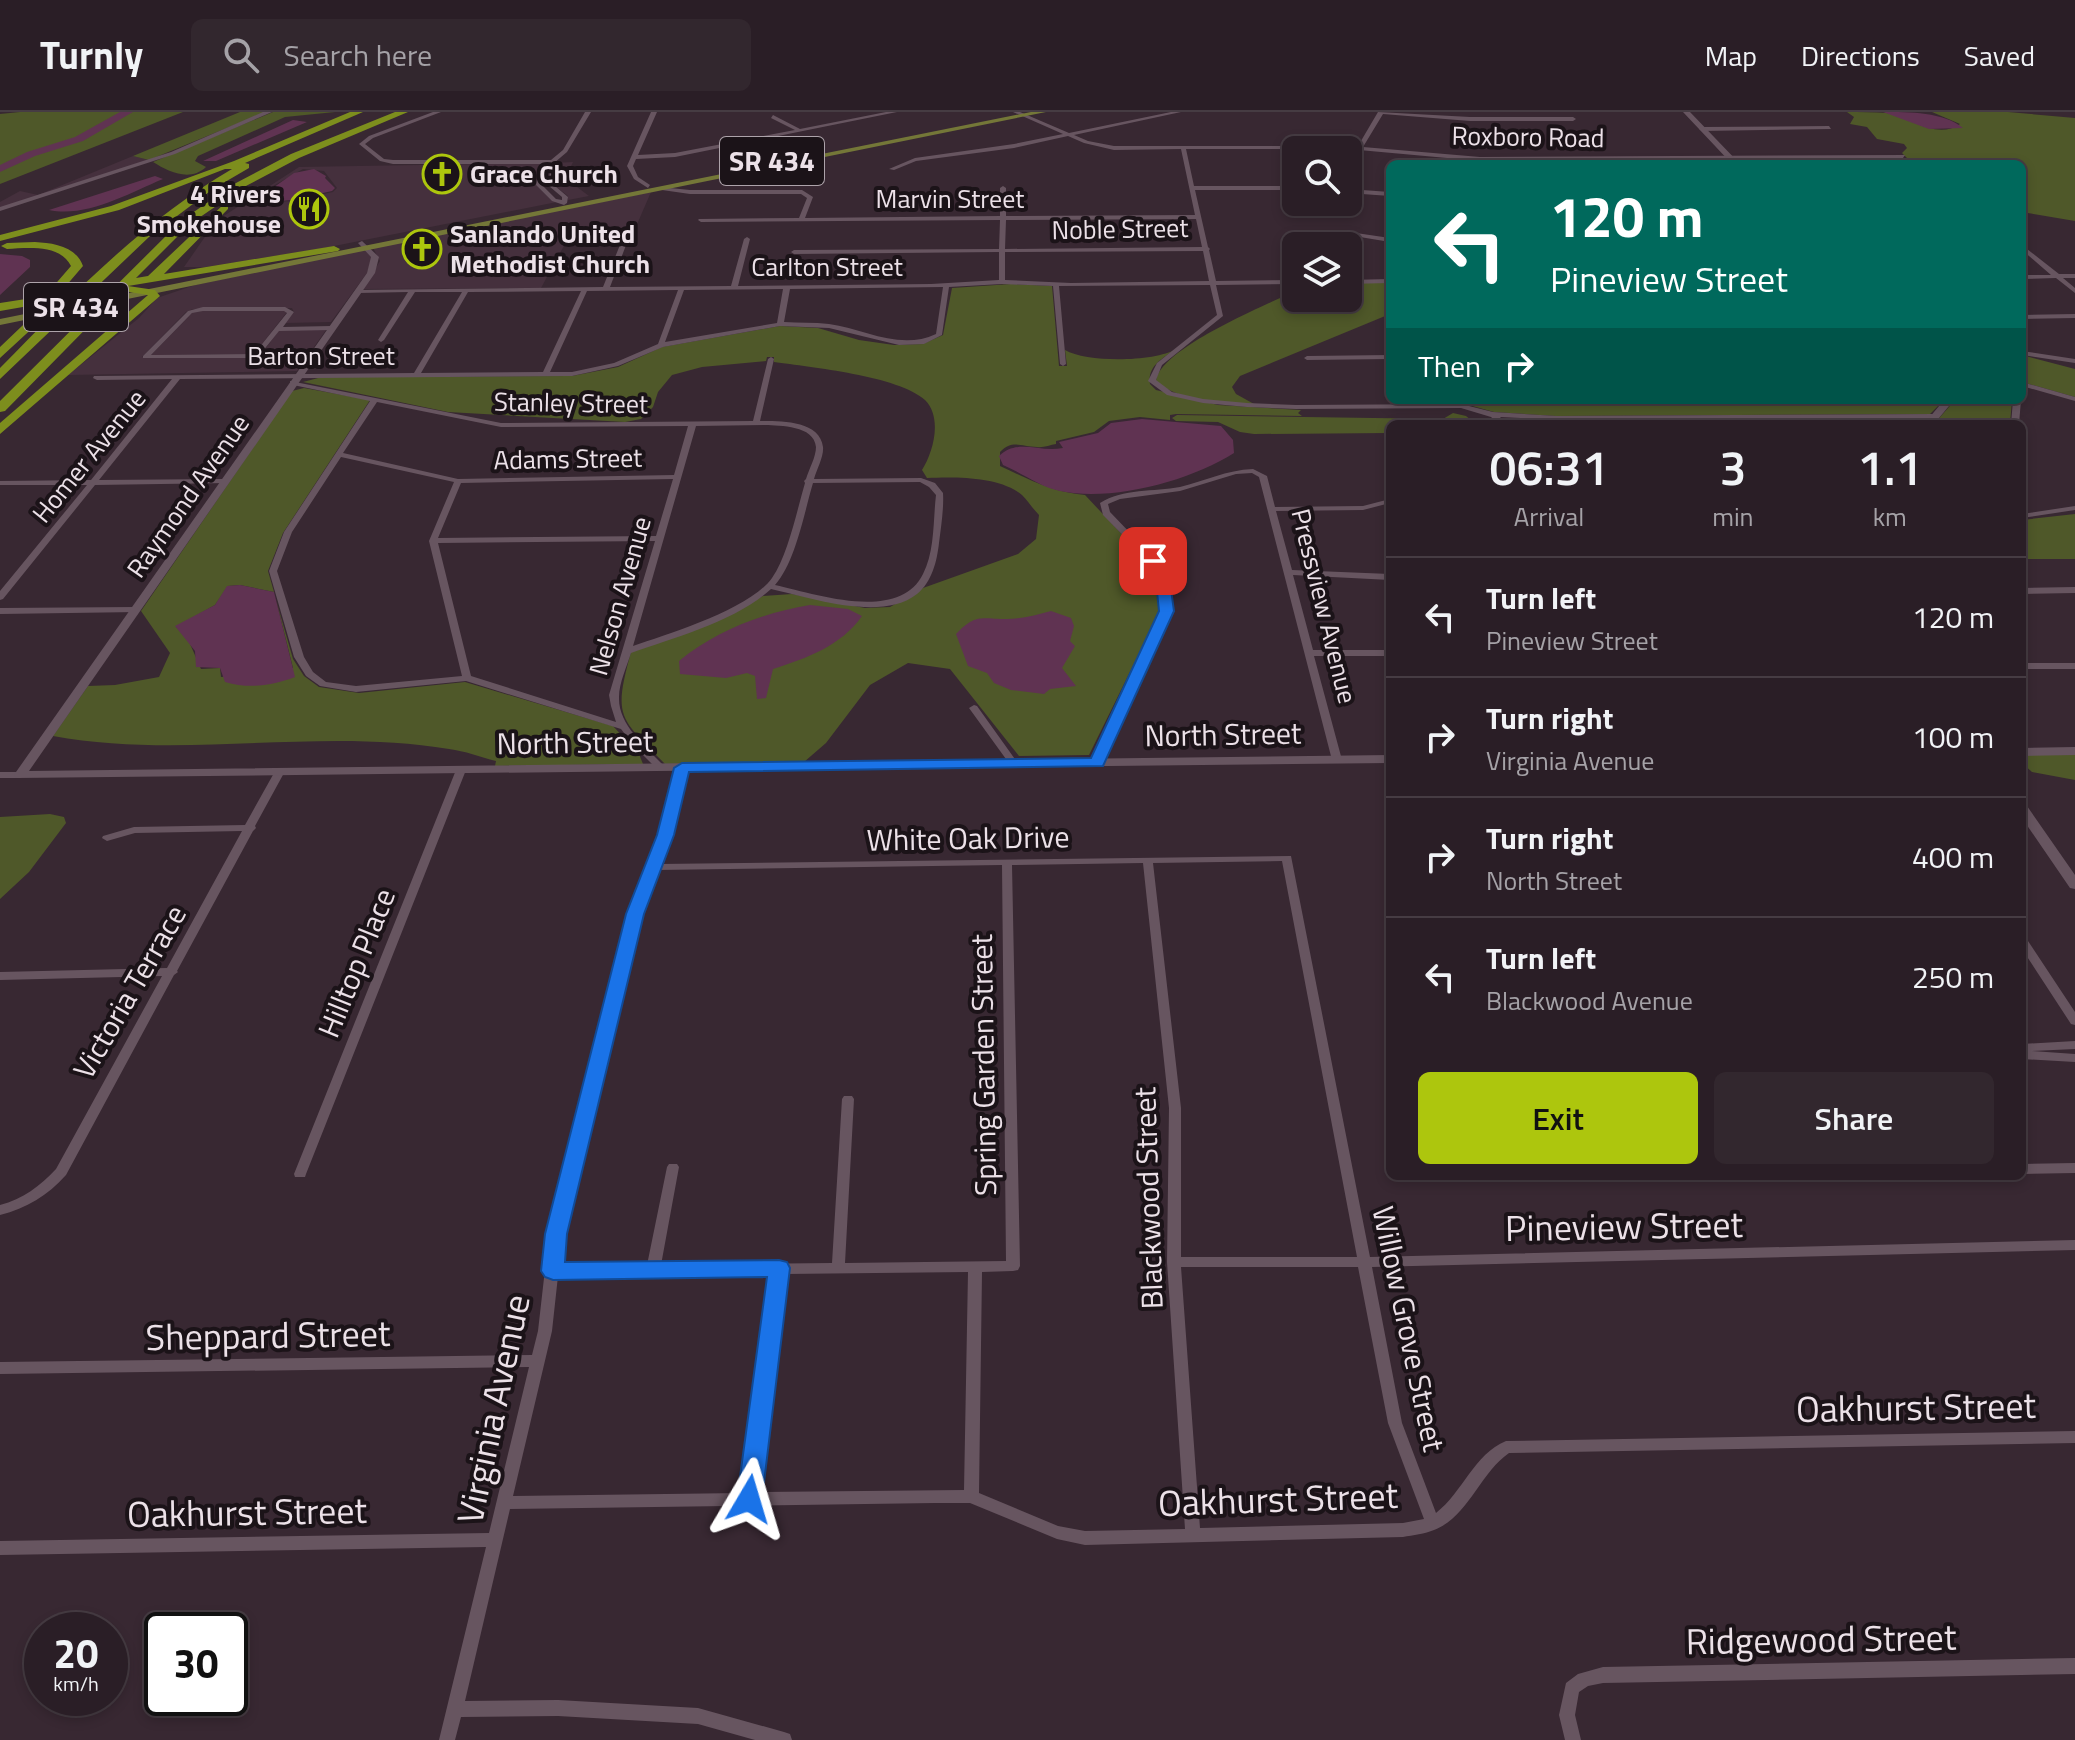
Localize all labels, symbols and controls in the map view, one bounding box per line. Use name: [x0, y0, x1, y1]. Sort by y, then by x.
search box: [191, 19, 751, 91]
text: Turnly: [40, 26, 143, 84]
text: Search here: [283, 32, 432, 78]
icon: search: [219, 33, 263, 77]
text: Map: [1705, 34, 1757, 77]
text: Directions: [1801, 34, 1920, 77]
text: Saved: [1964, 34, 2035, 77]
street label: Roxboro Road: [1451, 116, 1605, 157]
map controls: [1282, 136, 1362, 312]
button: search: [1282, 136, 1362, 216]
road number: SR 434: [720, 137, 824, 185]
church icon: Grace Church: [421, 153, 463, 195]
place label: Grace Church: [470, 154, 618, 193]
place label: 4 Rivers Smokehouse: [137, 174, 281, 243]
text: 120 m: [1550, 174, 1703, 259]
street label: Marvin Street: [876, 179, 1024, 218]
restaurant icon: 4 Rivers Smokehouse: [288, 188, 330, 230]
icon: left: [1418, 192, 1522, 296]
street label: Noble Street: [1051, 208, 1189, 249]
place label: Sanlando United Methodist Church: [450, 214, 650, 283]
church icon: Sanlando United Methodist Church: [401, 228, 443, 270]
button: layers: [1282, 232, 1362, 312]
street label: Carlton Street: [751, 247, 903, 286]
text: Pineview Street: [1550, 251, 1788, 306]
road number: SR 434: [24, 283, 128, 331]
street label: Barton Street: [247, 336, 395, 375]
text: Then: [1418, 343, 1481, 389]
icon: right: [1497, 344, 1541, 388]
street label: Homer Avenue: [22, 380, 155, 531]
street label: Stanley Street: [494, 382, 648, 423]
street label: Raymond Avenue: [117, 406, 259, 585]
text: 06:31: [1490, 431, 1609, 504]
text: 3: [1719, 431, 1746, 504]
text: 1.1: [1857, 431, 1922, 504]
street label: Adams Street: [493, 438, 643, 479]
text: Arrival: [1514, 497, 1584, 536]
text: min: [1712, 497, 1754, 536]
text: km: [1873, 497, 1907, 536]
street label: Pressview Avenue: [1281, 504, 1368, 707]
street label: Nelson Avenue: [578, 512, 661, 680]
pin: [1119, 527, 1187, 595]
icon: arrive: [1131, 539, 1175, 583]
text: Turn left: [1486, 575, 1596, 621]
text: 120 m: [1912, 594, 1994, 640]
icon: left: [1418, 595, 1462, 639]
text: Pineview Street: [1486, 621, 1658, 660]
text: Turn right: [1486, 695, 1614, 741]
street label: North Street: [1144, 710, 1302, 758]
text: 100 m: [1912, 714, 1994, 760]
icon: right: [1418, 715, 1462, 759]
street label: North Street: [496, 718, 654, 766]
text: Virginia Avenue: [1486, 741, 1654, 780]
street label: White Oak Drive: [866, 813, 1070, 863]
text: Turn right: [1486, 815, 1614, 861]
text: 400 m: [1912, 834, 1994, 880]
icon: right: [1418, 835, 1462, 879]
text: North Street: [1486, 861, 1622, 900]
street label: Hilltop Place: [305, 881, 407, 1044]
street label: Victoria Terrace: [61, 896, 198, 1087]
street label: Spring Garden Street: [958, 933, 1008, 1196]
text: Turn left: [1486, 935, 1596, 981]
text: 250 m: [1912, 954, 1994, 1000]
icon: left: [1418, 955, 1462, 999]
text: Blackwood Avenue: [1486, 981, 1693, 1020]
button: Exit: [1418, 1072, 1698, 1164]
button: Share: [1714, 1072, 1994, 1164]
street label: Blackwood Street: [1121, 1086, 1175, 1310]
street label: Pineview Street: [1505, 1196, 1744, 1255]
street label: Willow Grove Street: [1361, 1202, 1458, 1456]
street label: Virginia Avenue: [441, 1289, 544, 1529]
street label: Sheppard Street: [145, 1305, 391, 1364]
street label: Oakhurst Street: [1795, 1377, 2037, 1436]
position arrow: [707, 1457, 791, 1541]
street label: Oakhurst Street: [1157, 1467, 1399, 1530]
street label: Oakhurst Street: [126, 1482, 368, 1541]
street label: Ridgewood Street: [1685, 1609, 1957, 1668]
speed limit sign: 30: [144, 1612, 248, 1716]
text: 20: [54, 1623, 98, 1684]
text: km/h: [53, 1668, 99, 1699]

